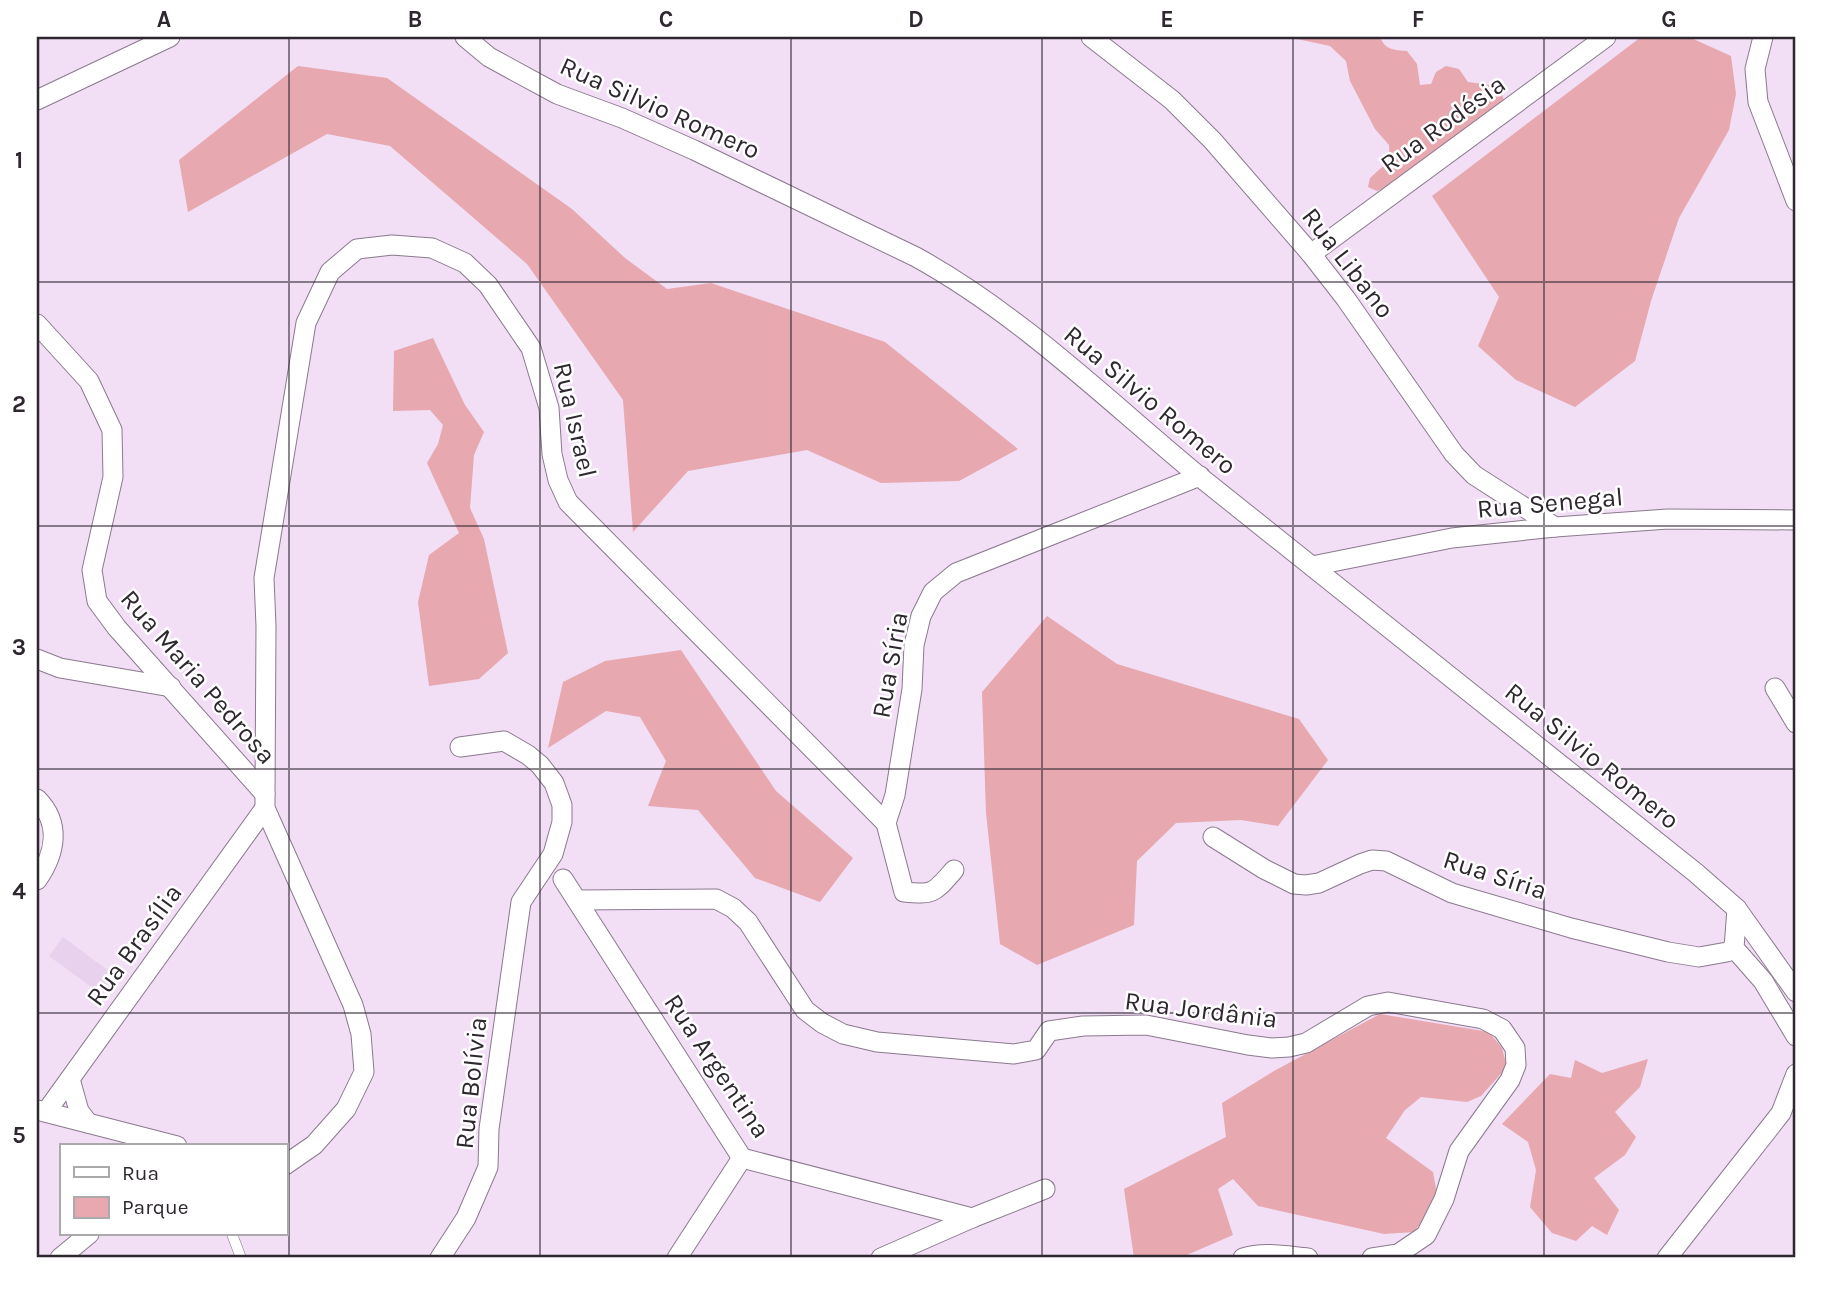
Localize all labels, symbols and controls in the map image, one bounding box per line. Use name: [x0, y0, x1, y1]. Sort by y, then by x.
text: A: [157, 6, 171, 33]
text: B: [408, 6, 422, 33]
text: C: [659, 6, 673, 33]
text: D: [908, 6, 924, 33]
text: E: [1160, 6, 1174, 33]
text: F: [1412, 6, 1424, 33]
text: G: [1661, 6, 1677, 33]
street label: Rua Silvio Romero: [555, 50, 765, 166]
street label: Rua Rodésia: [1375, 68, 1511, 180]
text: 1: [15, 147, 23, 174]
street label: Rua Libano: [1295, 202, 1401, 324]
street label: Rua Silvio Romero: [1057, 319, 1243, 481]
street label: Rua Israel: [547, 359, 603, 481]
text: 2: [12, 391, 26, 418]
street label: Rua Senegal: [1476, 481, 1624, 525]
street label: Rua Maria Pedrosa: [114, 583, 282, 771]
street label: Rua Síria: [865, 610, 915, 720]
text: 3: [12, 634, 26, 661]
street label: Rua Silvio Romero: [1499, 676, 1685, 836]
street label: Rua Síria: [1439, 844, 1551, 906]
text: 4: [12, 878, 26, 905]
street label: Rua Brasília: [79, 878, 189, 1012]
street label: Rua Jordânia: [1123, 985, 1279, 1035]
street label: Rua Argentina: [657, 988, 777, 1144]
street label: Rua Bolívia: [449, 1015, 493, 1151]
text: 5: [12, 1122, 26, 1149]
legend: [60, 1144, 287, 1236]
text: Rua: [122, 1161, 159, 1185]
text: Parque: [122, 1195, 189, 1219]

